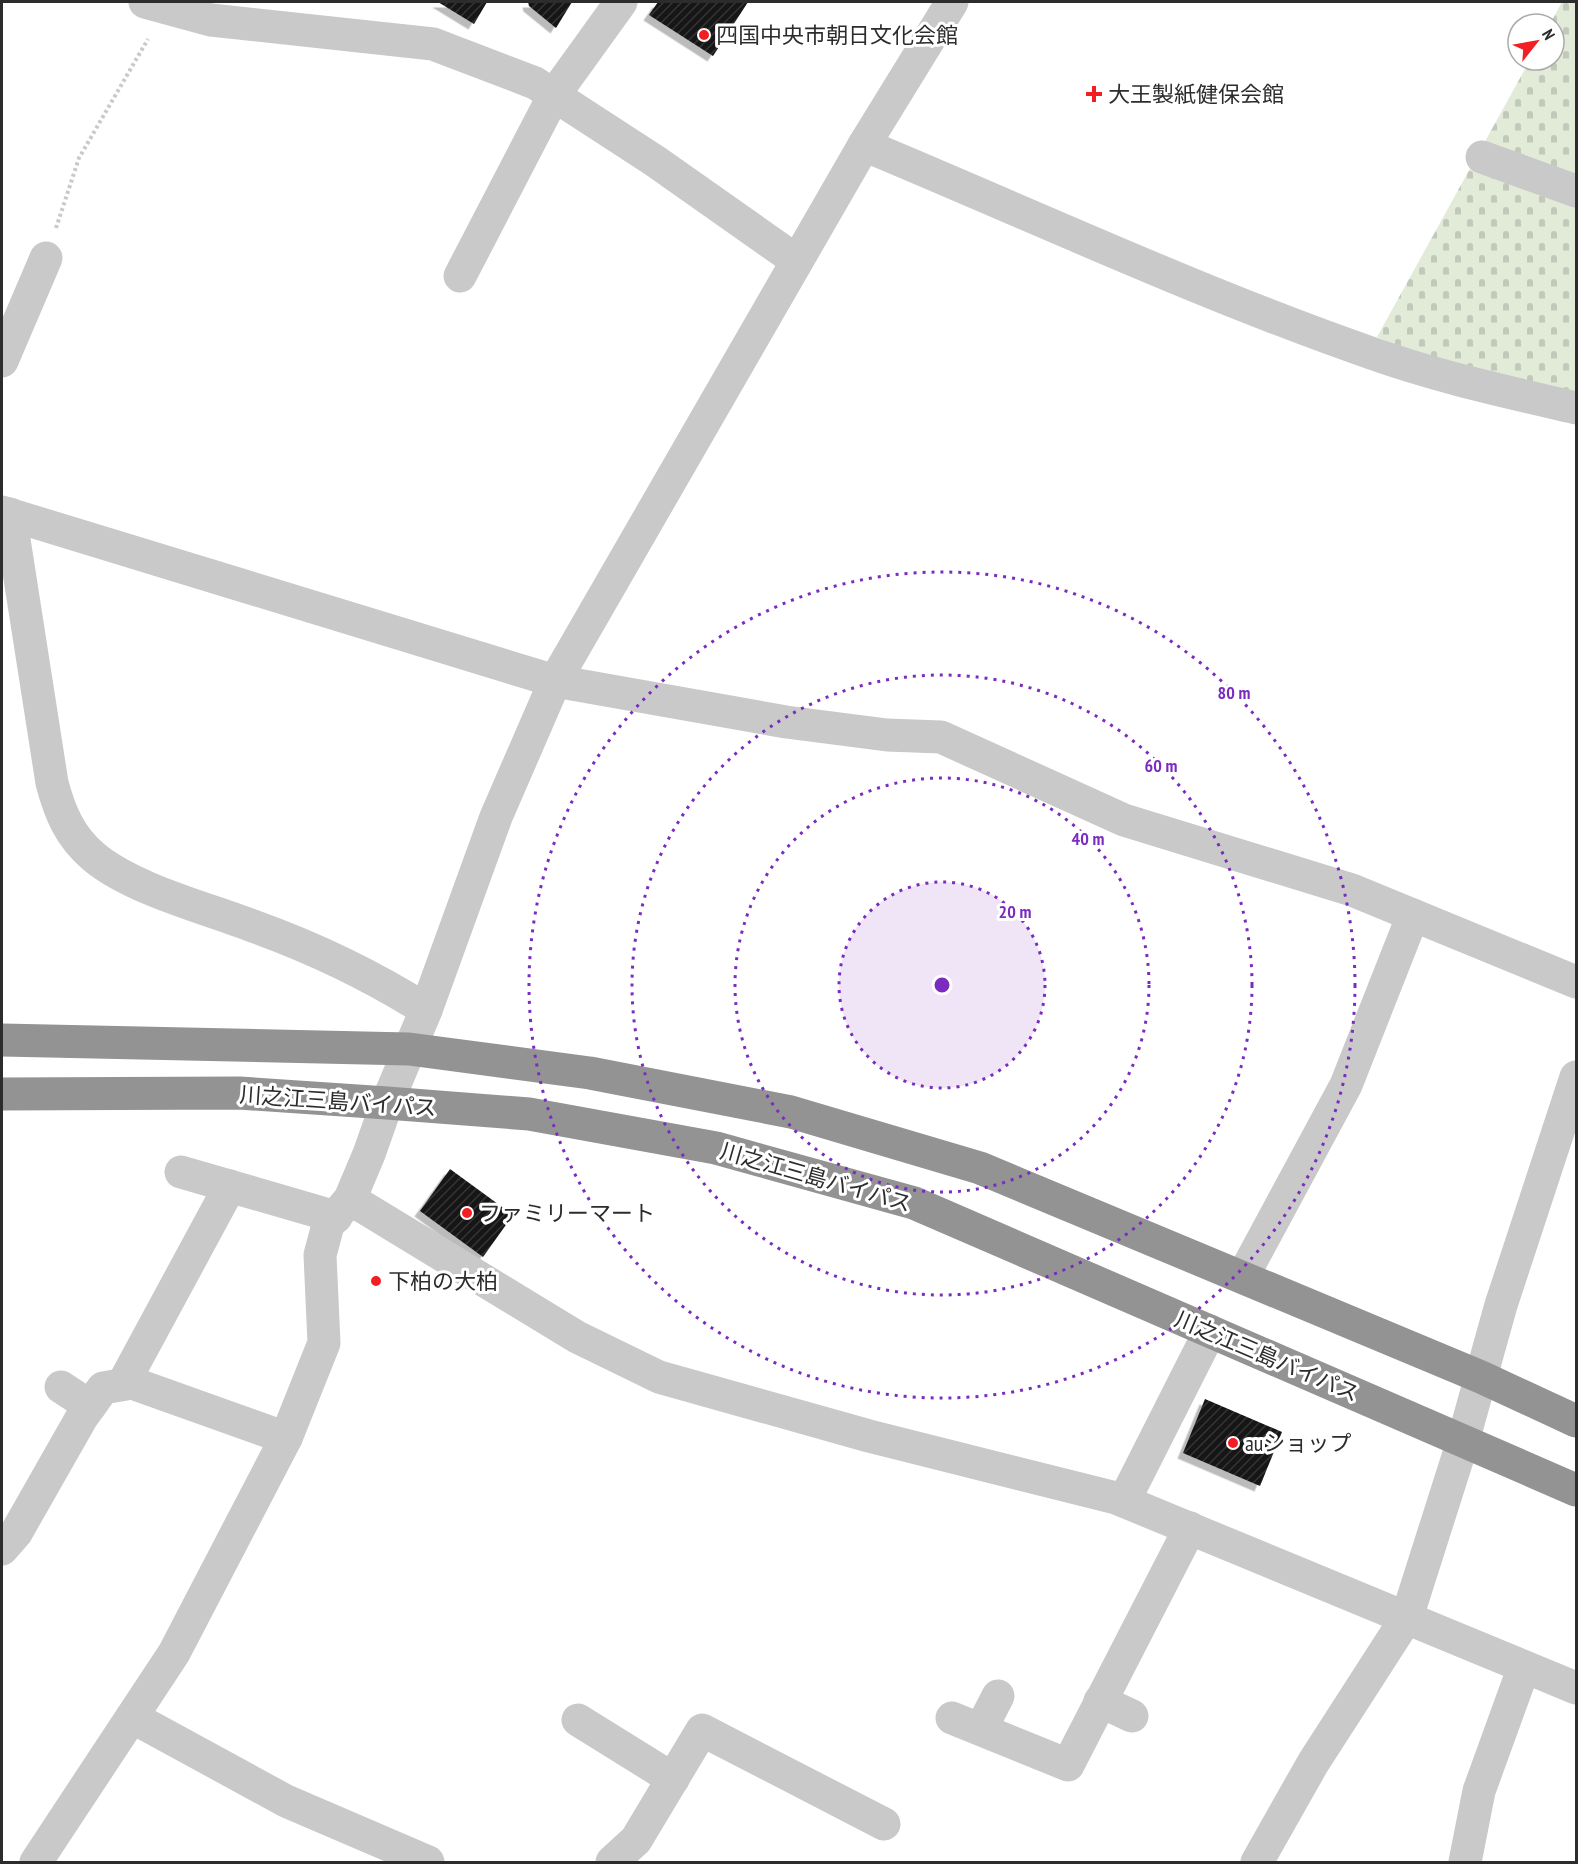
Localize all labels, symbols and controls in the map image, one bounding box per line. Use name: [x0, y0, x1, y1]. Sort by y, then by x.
north arrow: [1506, 12, 1566, 72]
place label: 四国中央市朝日文化会館: [716, 21, 958, 49]
text: N: [1538, 25, 1560, 43]
marker: 四国中央市朝日文化会館: [697, 28, 711, 42]
place label: 大王製紙健保会館: [1108, 80, 1284, 108]
marker: 大王製紙健保会館: [1085, 85, 1103, 103]
text: 80 m: [1218, 681, 1250, 704]
text: 60 m: [1145, 754, 1177, 777]
text: 40 m: [1072, 827, 1104, 850]
text: 20 m: [999, 900, 1031, 923]
centre of rings: [932, 975, 952, 995]
street label: 川之江三島バイパス: [238, 1080, 438, 1122]
street label: 川之江三島バイパス: [717, 1136, 915, 1218]
place label: ファミリーマート: [479, 1199, 655, 1227]
marker: ファミリーマート: [460, 1206, 474, 1220]
place label: 下柏の大柏: [388, 1267, 498, 1295]
marker: 下柏の大柏: [369, 1274, 383, 1288]
street label: 川之江三島バイパス: [1171, 1305, 1363, 1407]
place label: auショップ: [1245, 1429, 1351, 1457]
marker: auショップ: [1226, 1436, 1240, 1450]

